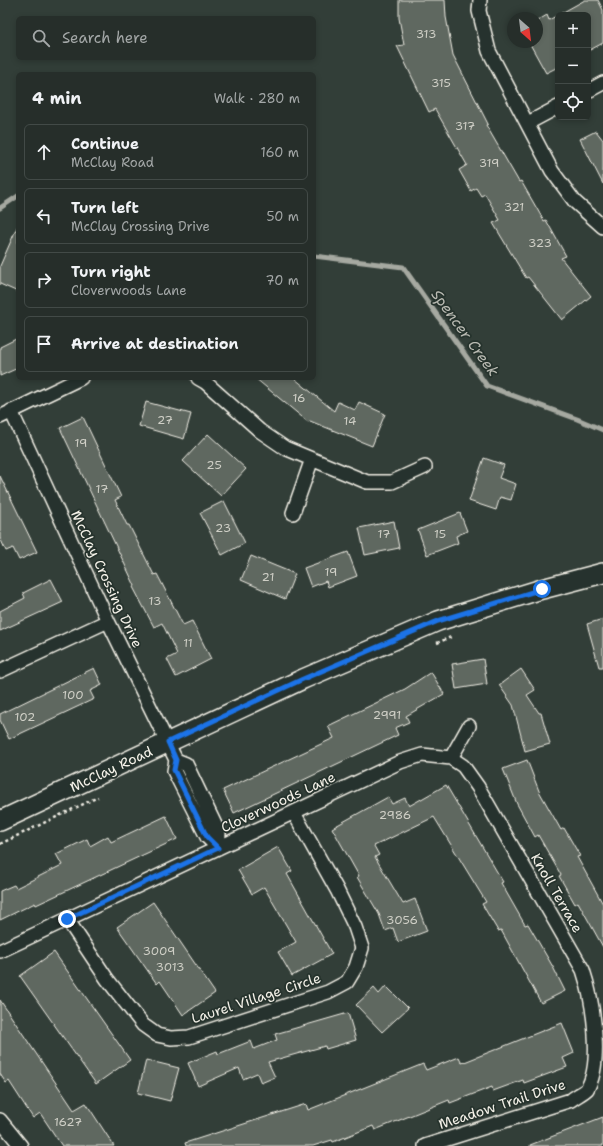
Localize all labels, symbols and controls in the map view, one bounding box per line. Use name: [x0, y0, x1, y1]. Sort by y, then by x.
north arrow: [507, 12, 543, 48]
map controls: [555, 12, 591, 120]
button: +: [555, 12, 591, 48]
search box: [16, 16, 316, 60]
house number: 313: [416, 26, 436, 42]
icon: search: [30, 27, 52, 49]
text: Search here: [62, 28, 148, 48]
button: −: [555, 48, 591, 84]
house number: 315: [431, 75, 451, 91]
button: locate: [555, 84, 591, 120]
text: 4 min: [32, 87, 82, 109]
text: Walk · 280 m: [214, 90, 300, 107]
house number: 317: [455, 118, 475, 134]
text: Continue: [71, 134, 139, 154]
icon: ahead: [33, 141, 55, 163]
text: 160 m: [261, 144, 299, 161]
text: McClay Road: [71, 154, 154, 171]
house number: 319: [479, 155, 499, 171]
text: Turn left: [71, 198, 139, 218]
house number: 321: [504, 199, 524, 215]
icon: left: [33, 205, 55, 227]
text: 50 m: [266, 208, 299, 225]
text: McClay Crossing Drive: [71, 218, 210, 235]
house number: 323: [528, 235, 552, 251]
text: Turn right: [71, 262, 151, 282]
icon: right: [33, 269, 55, 291]
text: 70 m: [265, 272, 299, 289]
text: Cloverwoods Lane: [71, 282, 187, 299]
water label: Spencer Creek: [427, 285, 504, 381]
icon: arrive: [33, 333, 55, 355]
text: Arrive at destination: [71, 334, 239, 354]
house number: 16: [292, 390, 306, 406]
house number: 27: [157, 412, 173, 428]
house number: 14: [344, 413, 356, 429]
house number: 19: [75, 435, 87, 451]
house number: 25: [206, 457, 222, 473]
house number: 17: [96, 481, 108, 497]
street label: McClay Crossing Drive: [67, 507, 147, 651]
house number: 23: [215, 520, 231, 536]
house number: 17: [378, 526, 390, 542]
house number: 15: [434, 526, 446, 542]
house number: 19: [325, 564, 337, 580]
house number: 21: [262, 569, 274, 585]
route start: [533, 580, 551, 598]
house number: 13: [149, 593, 161, 609]
house number: 11: [183, 635, 193, 651]
house number: 100: [62, 687, 84, 703]
house number: 2991: [373, 707, 401, 723]
house number: 102: [15, 709, 35, 725]
street label: McClay Road: [67, 742, 155, 796]
street label: Cloverwoods Lane: [218, 768, 338, 836]
house number: 2986: [379, 807, 411, 823]
street label: Knoll Terrace: [527, 850, 587, 936]
route end: [58, 910, 76, 928]
house number: 3056: [386, 912, 418, 928]
house number: 3009: [143, 943, 175, 959]
house number: 3013: [155, 959, 185, 975]
street label: Laurel Village Circle: [189, 969, 323, 1027]
street label: Meadow Trail Drive: [436, 1075, 568, 1133]
house number: 1627: [54, 1114, 82, 1130]

